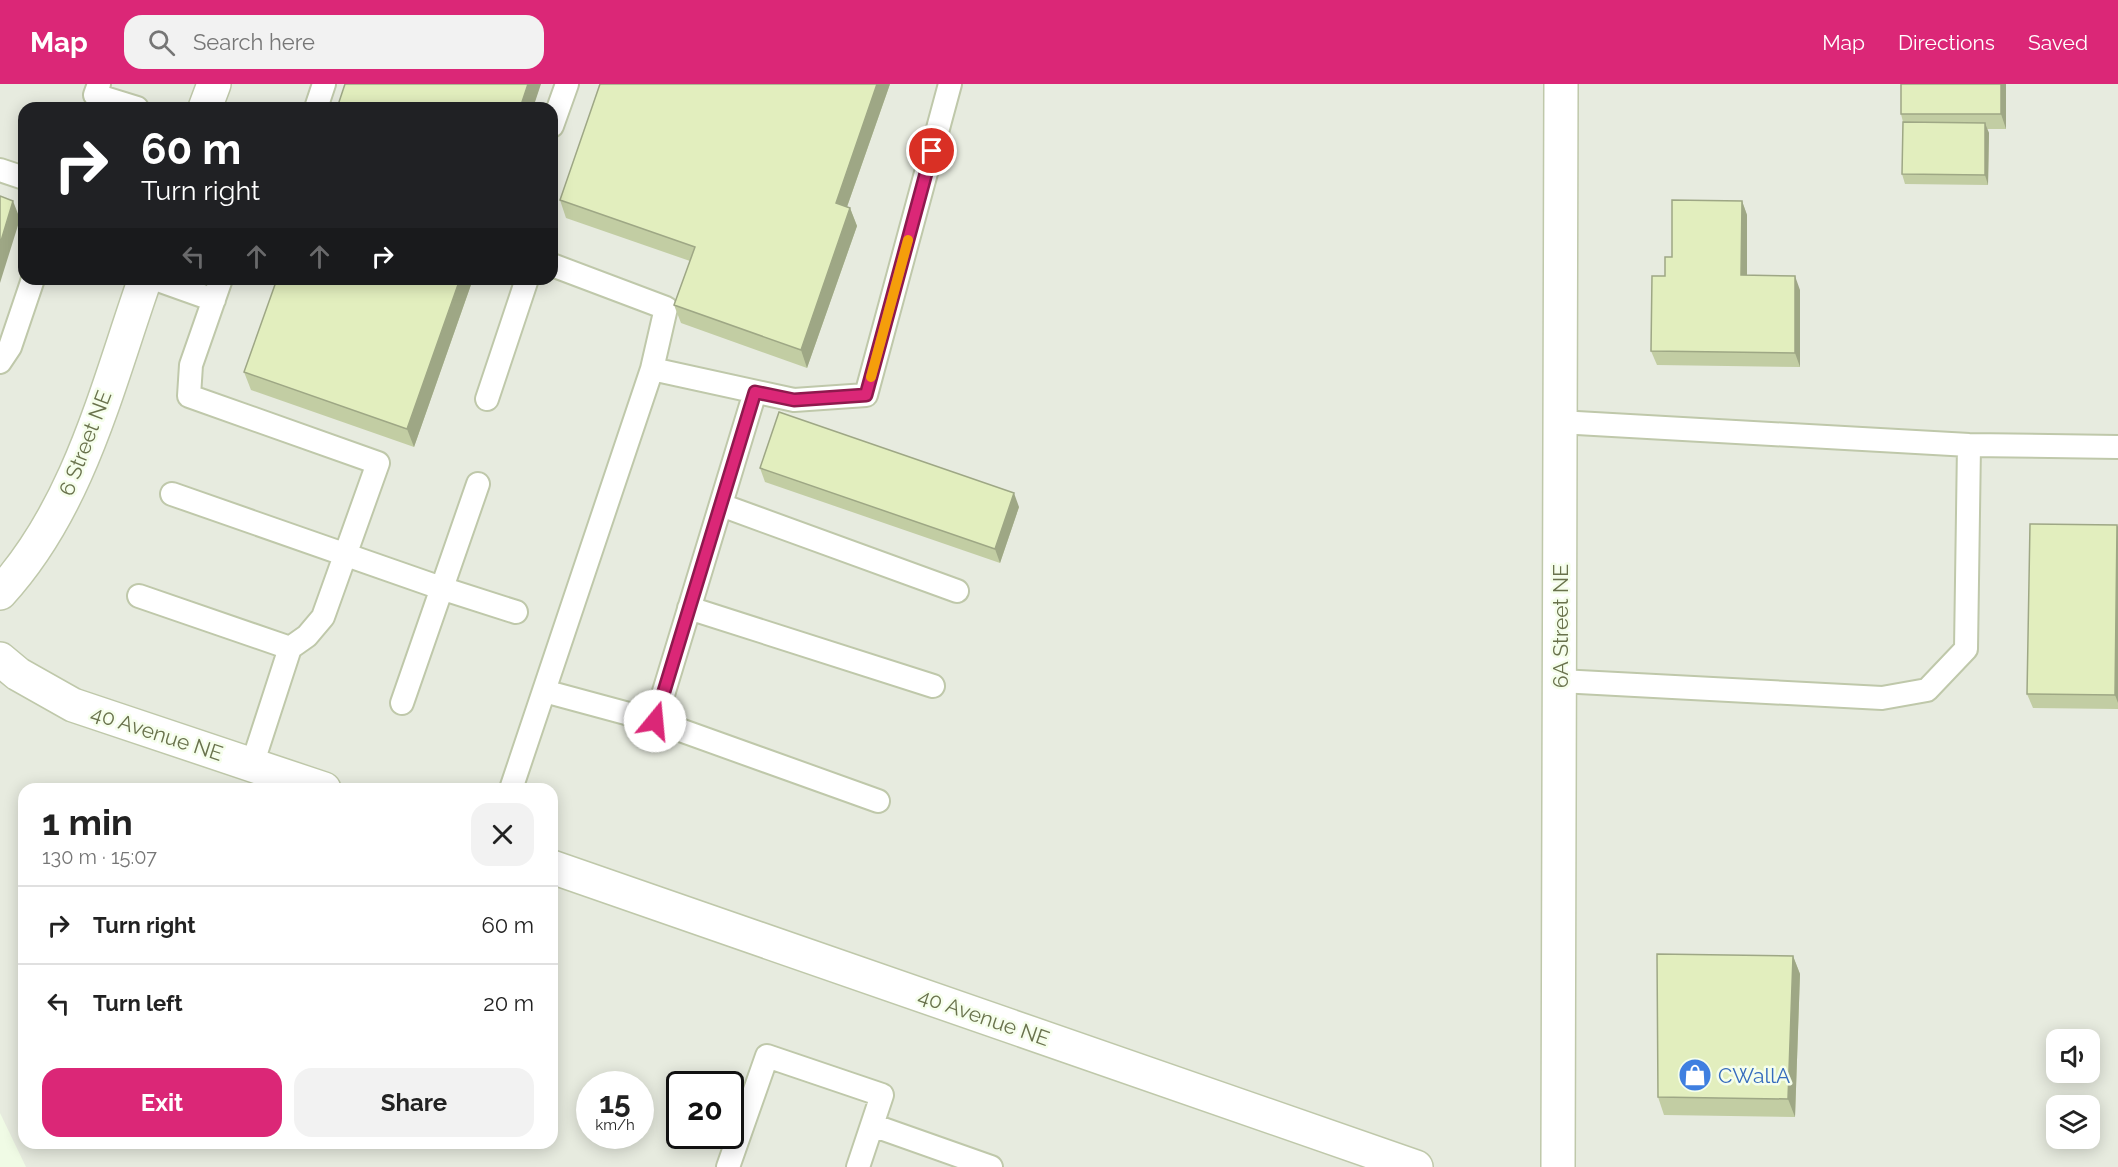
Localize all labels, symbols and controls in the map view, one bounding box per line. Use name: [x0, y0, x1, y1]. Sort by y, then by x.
search box: [124, 15, 544, 69]
text: Map: [30, 26, 88, 59]
icon: search: [145, 26, 178, 59]
text: Search here: [193, 29, 315, 55]
text: Map: [1822, 30, 1865, 55]
text: Directions: [1898, 30, 1995, 55]
text: Saved: [2028, 30, 2088, 55]
text: 60 m: [141, 125, 241, 174]
pin: [906, 125, 957, 176]
icon: right: [42, 126, 120, 204]
icon: arrive: [915, 134, 948, 167]
text: Turn right: [141, 175, 260, 206]
icon: left: [177, 240, 210, 273]
icon: ahead: [240, 240, 273, 273]
icon: ahead: [303, 240, 336, 273]
icon: right: [366, 240, 399, 273]
street label: 6 Street NE: [54, 387, 116, 499]
street label: 6A Street NE: [1548, 564, 1573, 688]
position arrow: [623, 689, 687, 753]
street label: 40 Avenue NE: [88, 700, 226, 766]
text: 1 min: [42, 801, 133, 843]
button: close: [471, 803, 534, 866]
text: 130 m · 15:07: [42, 845, 157, 869]
icon: right: [42, 909, 75, 942]
text: Turn right: [93, 912, 196, 938]
text: 60 m: [481, 912, 534, 938]
street label: 40 Avenue NE: [915, 983, 1053, 1051]
icon: left: [42, 987, 75, 1020]
text: Turn left: [93, 990, 183, 1016]
text: 20 m: [483, 990, 534, 1016]
map controls: [2046, 1029, 2100, 1149]
button: sound: [2046, 1029, 2100, 1083]
shop icon: CWallA: [1677, 1057, 1713, 1093]
place label: CWallA: [1718, 1063, 1790, 1088]
button: Exit: [42, 1068, 282, 1137]
button: Share: [294, 1068, 534, 1137]
speed limit sign: 20: [666, 1071, 744, 1149]
text: 15: [599, 1085, 631, 1120]
button: layers: [2046, 1095, 2100, 1149]
text: km/h: [595, 1116, 635, 1134]

